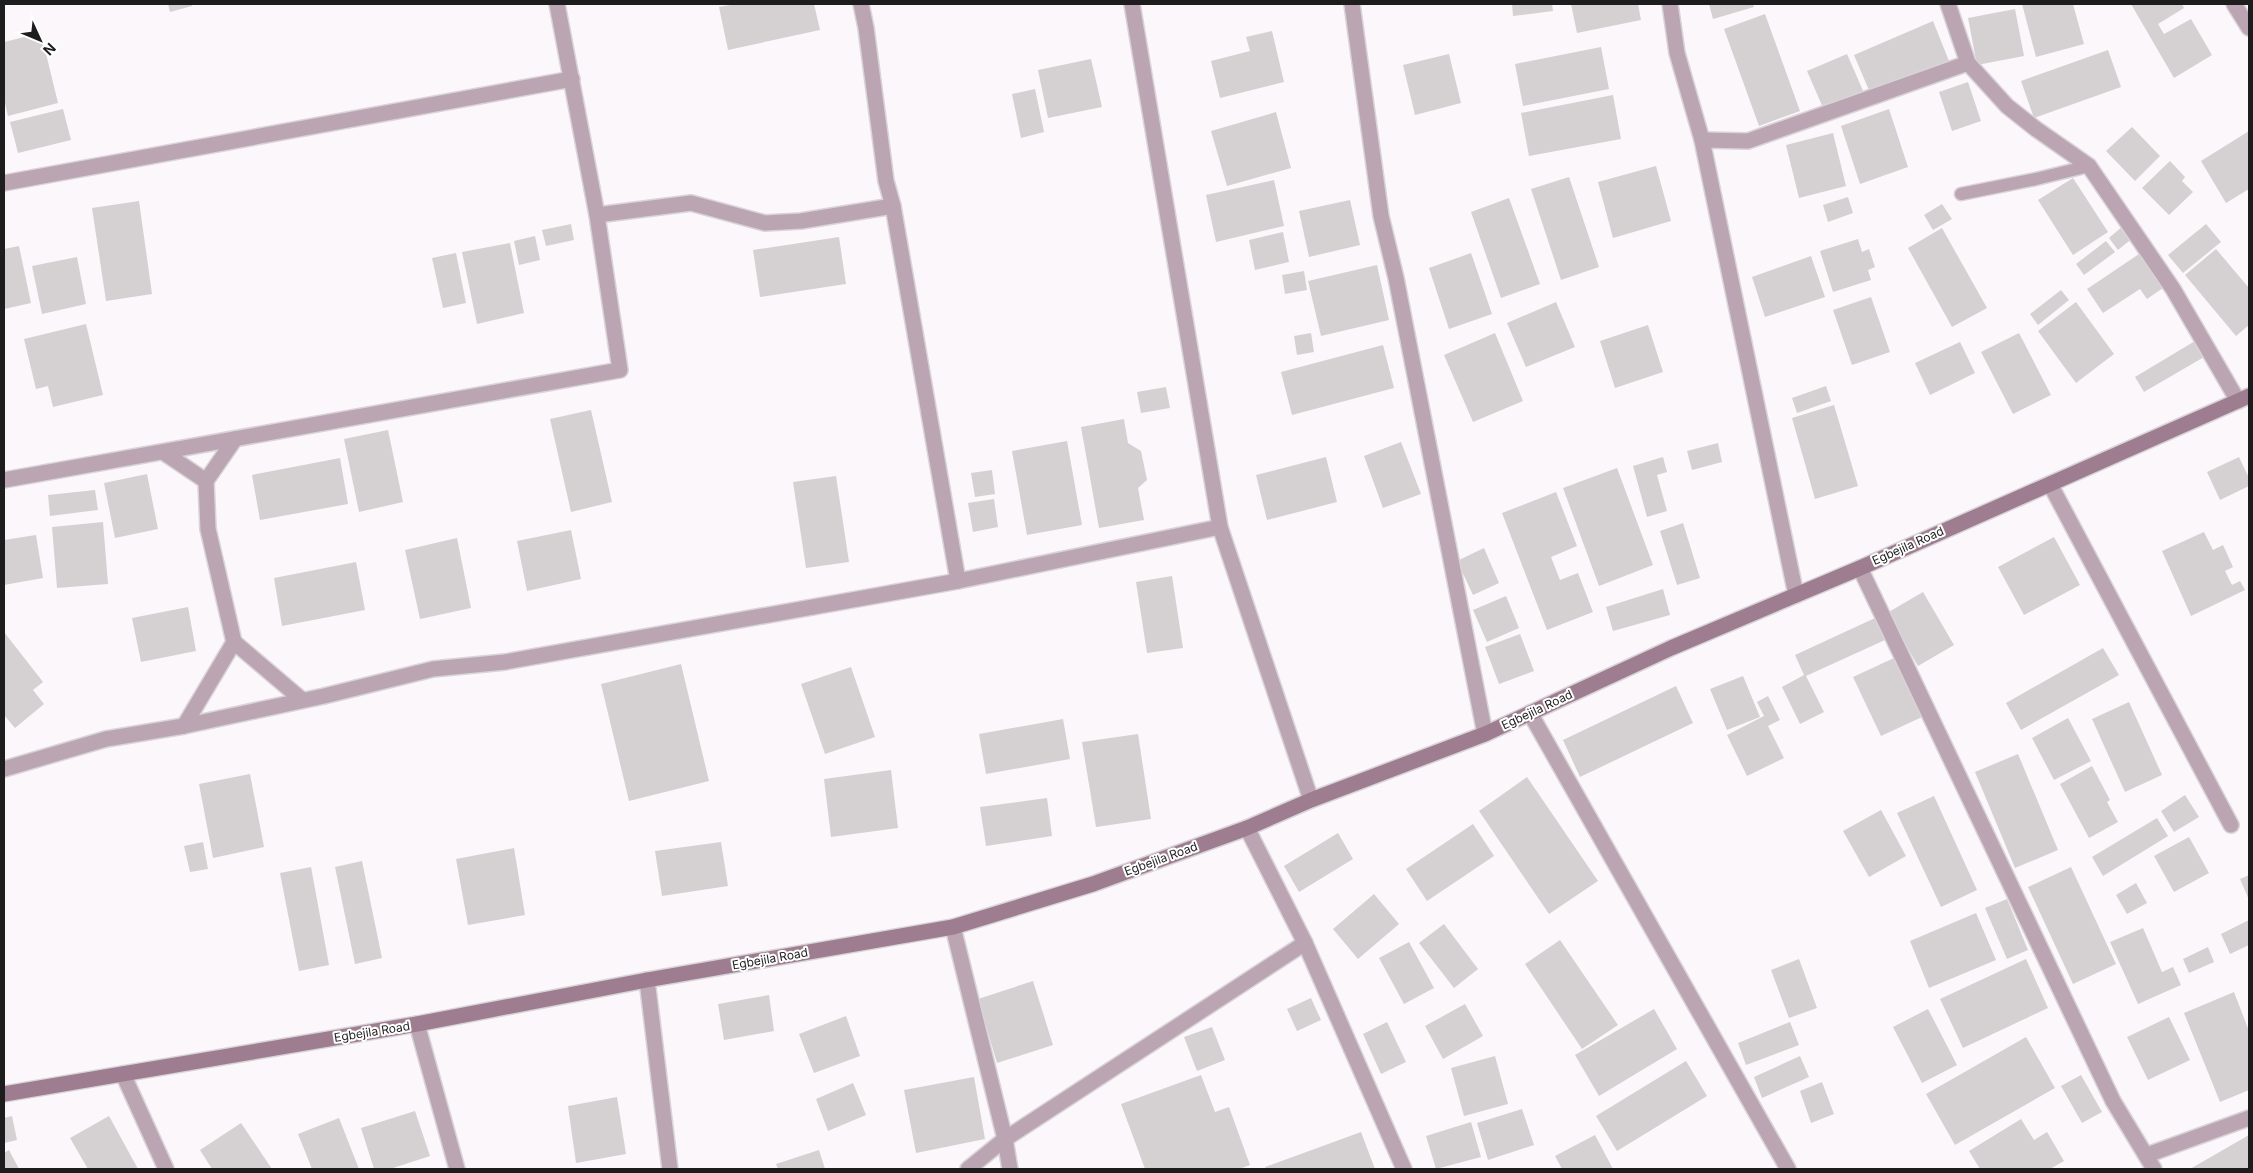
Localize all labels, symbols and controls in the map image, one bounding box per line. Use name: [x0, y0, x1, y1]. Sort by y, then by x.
north arrow: [15, 15, 65, 65]
text: N: [40, 40, 60, 59]
street label: Egbejila Road: [1870, 523, 1946, 568]
street label: Egbejila Road: [1499, 687, 1575, 733]
street label: Egbejila Road: [1122, 838, 1199, 879]
street label: Egbejila Road: [731, 944, 809, 973]
street label: Egbejila Road: [333, 1018, 411, 1045]

